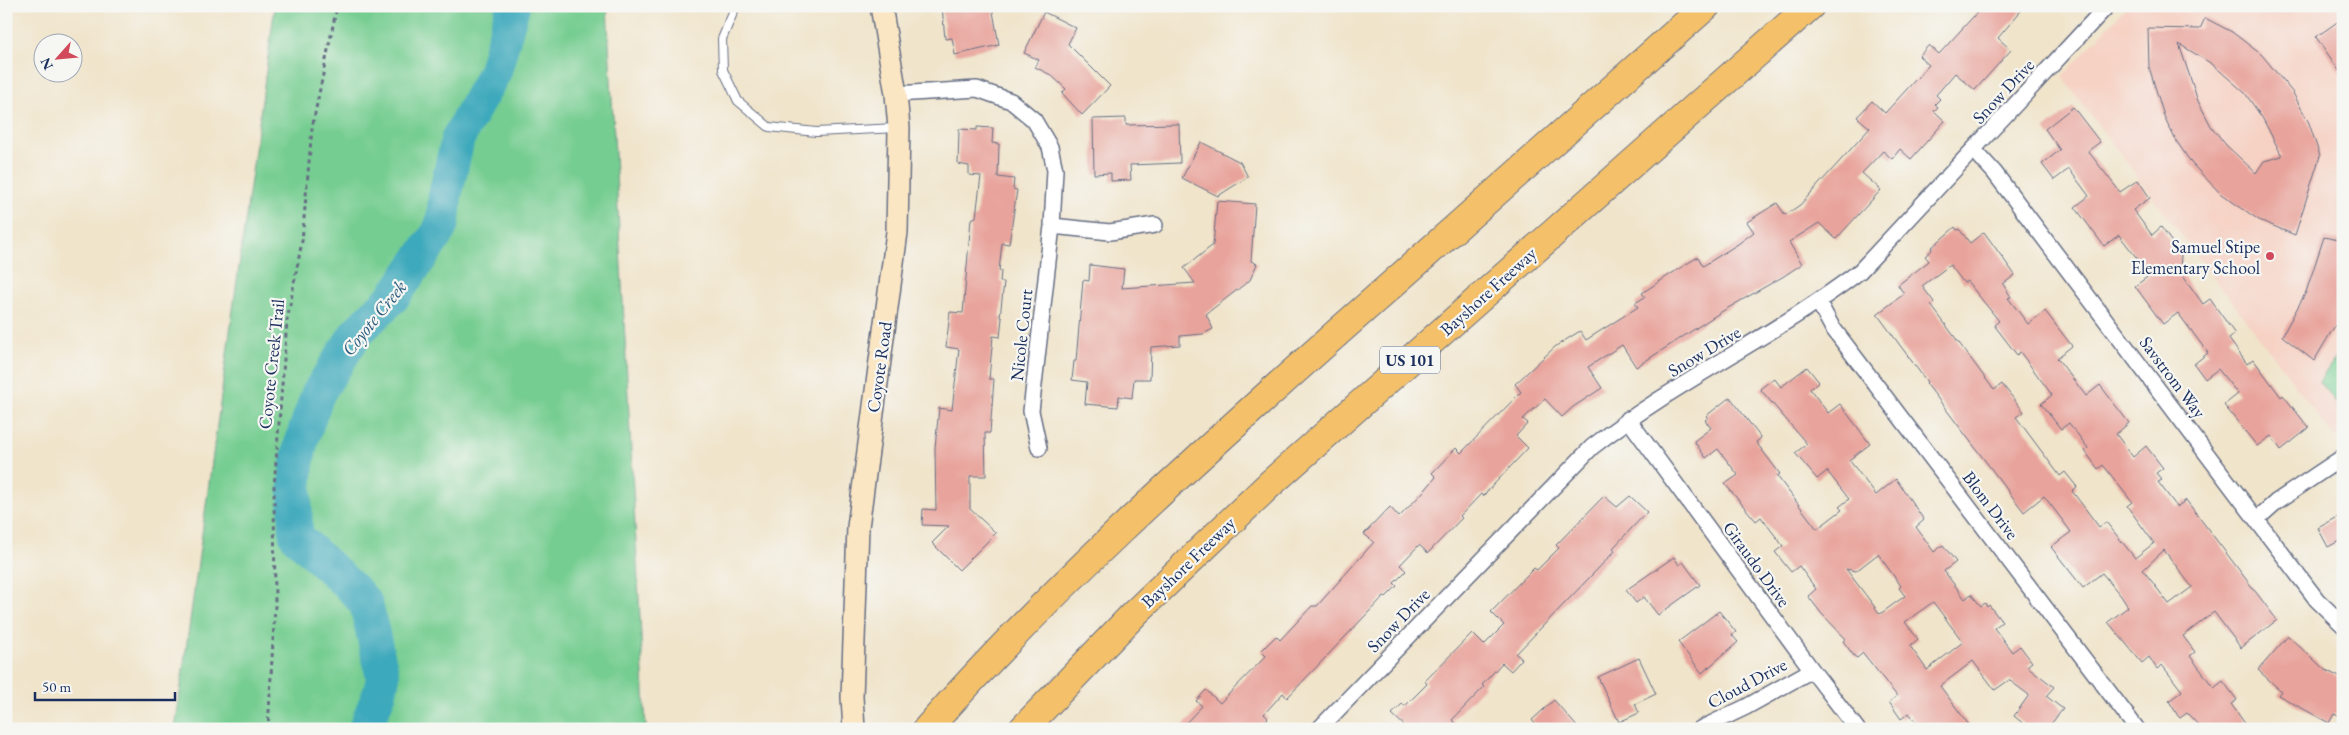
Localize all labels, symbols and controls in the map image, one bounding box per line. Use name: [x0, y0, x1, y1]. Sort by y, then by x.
north arrow: [32, 32, 82, 82]
text: N: [36, 54, 57, 73]
street label: Snow Drive: [1967, 54, 2039, 128]
place label: Samuel Stipe Elementary School: [2131, 235, 2260, 279]
street label: Bayshore Freeway: [1435, 242, 1541, 340]
marker: Samuel Stipe Elementary School: [2264, 250, 2276, 262]
water label: Coyote Creek: [336, 275, 412, 361]
street label: Nicole Court: [1005, 288, 1037, 382]
street label: Coyote Creek Trail: [253, 298, 289, 430]
street label: Coyote Road: [861, 319, 897, 414]
street label: Snow Drive: [1663, 320, 1745, 382]
street label: Savstrom Way: [2135, 331, 2211, 423]
road number: US 101: [1380, 346, 1440, 374]
street label: Blom Drive: [1958, 466, 2024, 544]
street label: Bayshore Freeway: [1136, 511, 1240, 613]
street label: Giraudo Drive: [1718, 517, 1796, 611]
street label: Snow Drive: [1362, 583, 1434, 657]
street label: Cloud Drive: [1703, 653, 1791, 713]
scale bar: [35, 670, 175, 702]
text: 50 m: [42, 677, 71, 696]

